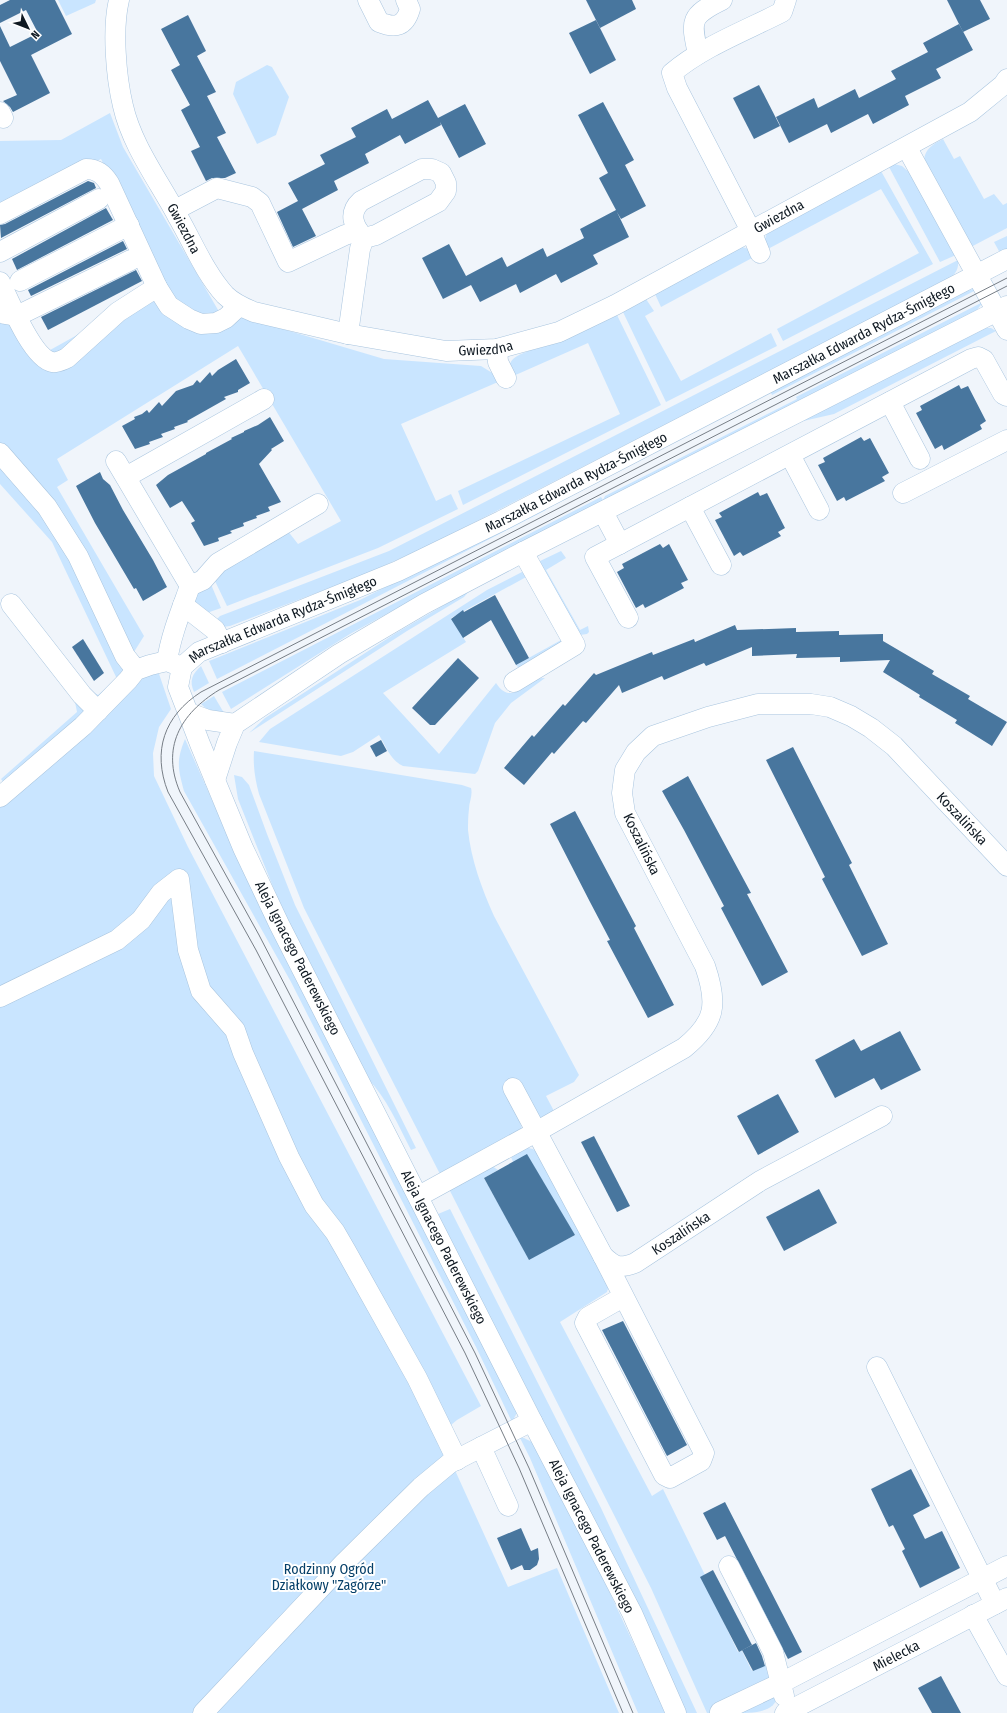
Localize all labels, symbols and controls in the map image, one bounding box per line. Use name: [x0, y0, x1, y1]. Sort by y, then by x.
north arrow: [8, 8, 48, 48]
text: N: [28, 28, 42, 41]
street label: Gwiezdna: [751, 196, 807, 237]
street label: Gwiezdna: [163, 200, 204, 257]
street label: Marszałka Edwarda Rydza-Śmigłego: [770, 280, 958, 388]
street label: Gwiezdna: [458, 337, 515, 360]
street label: Marszałka Edwarda Rydza-Śmigłego: [482, 428, 670, 536]
street label: Marszałka Edwarda Rydza-Śmigłego: [185, 573, 379, 666]
street label: Koszalińska: [933, 789, 991, 849]
street label: Koszalińska: [619, 811, 664, 878]
street label: Aleja Ignacego Paderewskiego: [251, 878, 344, 1038]
street label: Aleja Ignacego Paderewskiego: [397, 1167, 490, 1327]
street label: Koszalińska: [649, 1208, 714, 1259]
street label: Aleja Ignacego Paderewskiego: [545, 1456, 638, 1616]
park label: Rodzinny Ogród Działkowy "Zagórze": [272, 1561, 386, 1594]
street label: Mielecka: [870, 1637, 923, 1675]

